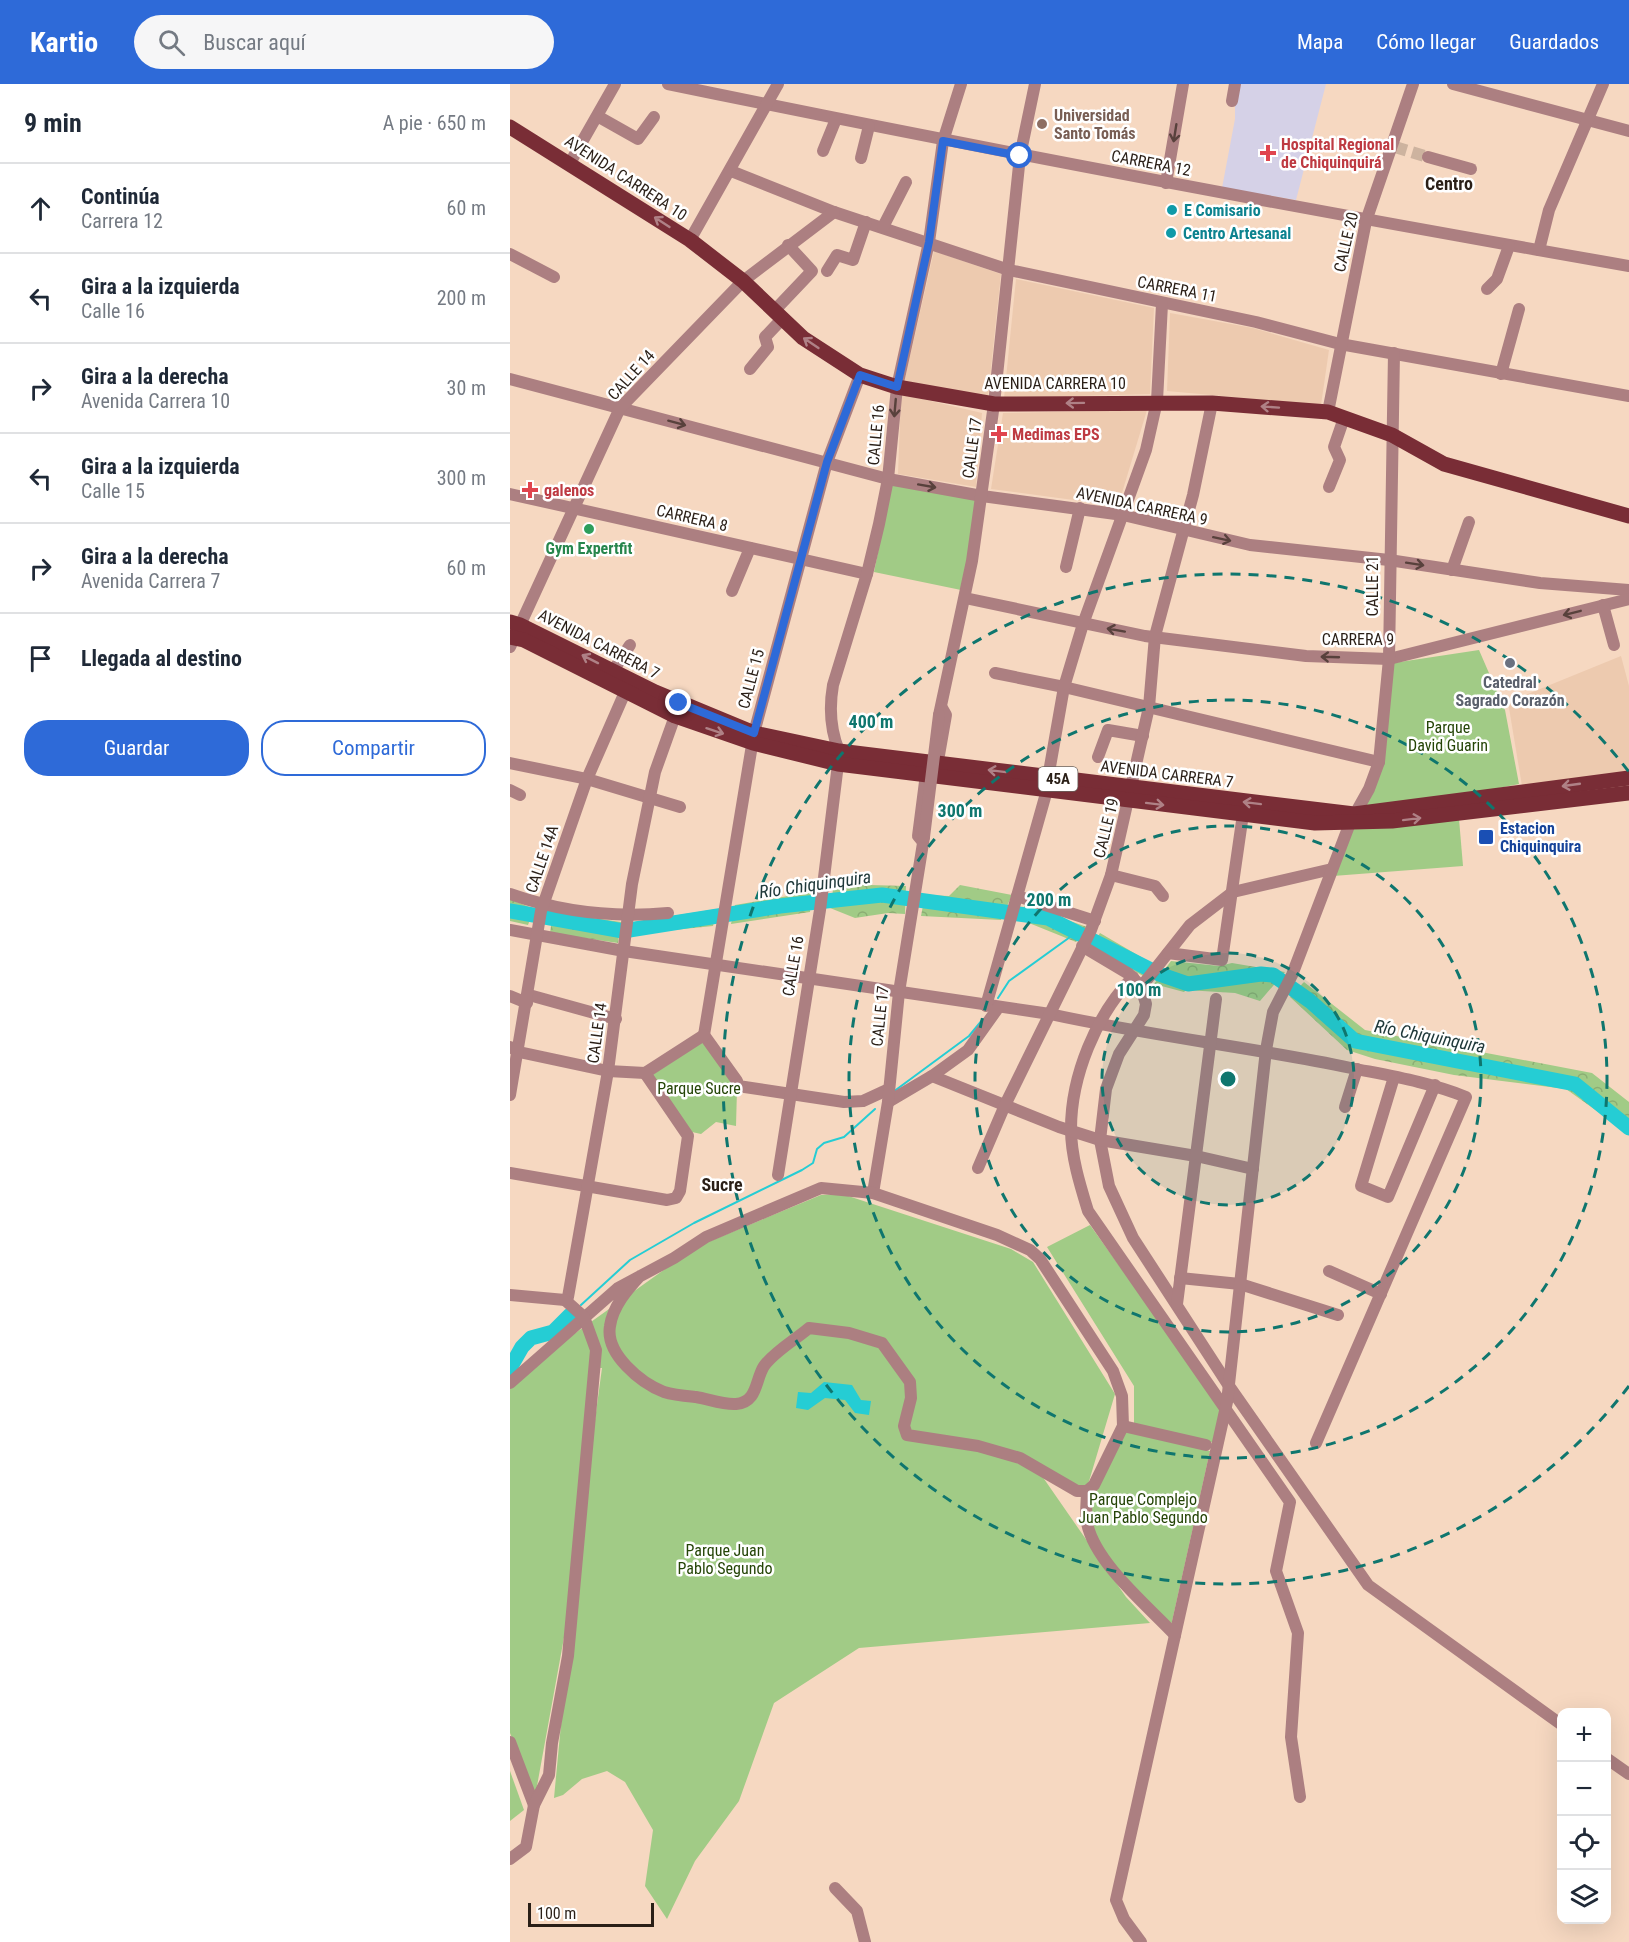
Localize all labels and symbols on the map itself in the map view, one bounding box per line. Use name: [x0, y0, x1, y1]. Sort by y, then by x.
place label: Universidad Santo Tomás: [1054, 106, 1136, 143]
marker: Universidad Santo Tomás: [1035, 117, 1049, 131]
one-way arrow: [1169, 123, 1180, 143]
street label: AVENIDA CARRERA 10: [561, 131, 691, 225]
place label: Hospital Regional de Chiquinquirá: [1281, 135, 1394, 172]
route start: [1006, 142, 1032, 168]
marker: Hospital Regional de Chiquinquirá: [1259, 144, 1277, 162]
street label: CARRERA 12: [1110, 146, 1192, 180]
district label: Centro: [1425, 173, 1473, 194]
place label: E Comisario: [1184, 201, 1261, 220]
marker: E Comisario: [1165, 203, 1179, 217]
street label: CALLE 20: [1330, 210, 1362, 274]
one-way arrow: [654, 215, 671, 227]
place label: Centro Artesanal: [1183, 224, 1291, 243]
marker: Centro Artesanal: [1164, 226, 1178, 240]
street label: CARRERA 11: [1136, 272, 1218, 306]
one-way arrow: [803, 337, 820, 349]
street label: CALLE 14: [604, 346, 659, 404]
street label: AVENIDA CARRERA 10: [984, 374, 1126, 393]
one-way arrow: [1065, 397, 1085, 409]
one-way arrow: [889, 398, 900, 418]
one-way arrow: [1260, 401, 1280, 412]
street label: CALLE 16: [864, 404, 888, 466]
street label: CALLE 17: [958, 416, 986, 479]
one-way arrow: [667, 418, 686, 429]
marker: Medimas EPS: [990, 425, 1008, 443]
place label: Medimas EPS: [1012, 425, 1100, 444]
marker: galenos: [521, 481, 539, 499]
place label: galenos: [544, 481, 594, 500]
one-way arrow: [916, 481, 936, 492]
street label: AVENIDA CARRERA 9: [1075, 483, 1209, 529]
street label: CARRERA 8: [655, 501, 729, 535]
marker: Gym Expertfit: [582, 522, 596, 536]
one-way arrow: [1211, 534, 1231, 545]
place label: Gym Expertfit: [546, 539, 633, 558]
street label: CALLE 21: [1363, 556, 1382, 616]
one-way arrow: [1405, 559, 1424, 570]
street label: AVENIDA CARRERA 7: [535, 605, 663, 683]
one-way arrow: [1563, 608, 1582, 620]
one-way arrow: [1107, 624, 1126, 635]
street label: CARRERA 9: [1322, 630, 1394, 649]
street label: CALLE 15: [734, 647, 768, 711]
one-way arrow: [1321, 651, 1341, 662]
one-way arrow: [581, 653, 599, 665]
marker: Catedral Sagrado Corazón: [1503, 656, 1517, 670]
place label: Catedral Sagrado Corazón: [1455, 673, 1565, 710]
route end: [665, 689, 691, 715]
text: 400 m: [849, 711, 893, 732]
park label: Parque David Guarin: [1408, 718, 1488, 755]
one-way arrow: [706, 726, 724, 737]
street label: AVENIDA CARRERA 7: [1099, 756, 1235, 792]
one-way arrow: [987, 765, 1007, 776]
road number: 45A: [1038, 767, 1078, 791]
one-way arrow: [1562, 779, 1581, 790]
street label: CALLE 19: [1089, 796, 1123, 860]
one-way arrow: [1243, 797, 1263, 808]
one-way arrow: [1145, 799, 1165, 810]
text: 300 m: [938, 800, 982, 821]
one-way arrow: [1402, 813, 1422, 824]
place label: Estacion Chiquinquira: [1500, 819, 1582, 856]
street label: CALLE 14A: [522, 823, 562, 895]
marker: Estacion Chiquinquira: [1477, 828, 1495, 846]
water label: Río Chiquinquira: [758, 866, 872, 902]
text: 200 m: [1027, 889, 1071, 910]
street label: CALLE 16: [778, 934, 808, 998]
text: 100 m: [1117, 979, 1161, 1000]
street label: CALLE 17: [867, 985, 893, 1047]
street label: CALLE 14: [583, 1001, 611, 1064]
water label: Río Chiquinquira: [1373, 1015, 1487, 1057]
centre of rings: [1218, 1069, 1238, 1089]
park label: Parque Sucre: [657, 1079, 741, 1098]
district label: Sucre: [701, 1174, 743, 1195]
park label: Parque Complejo Juan Pablo Segundo: [1078, 1490, 1208, 1527]
park label: Parque Juan Pablo Segundo: [678, 1541, 772, 1578]
scale bar: [528, 1900, 654, 1928]

